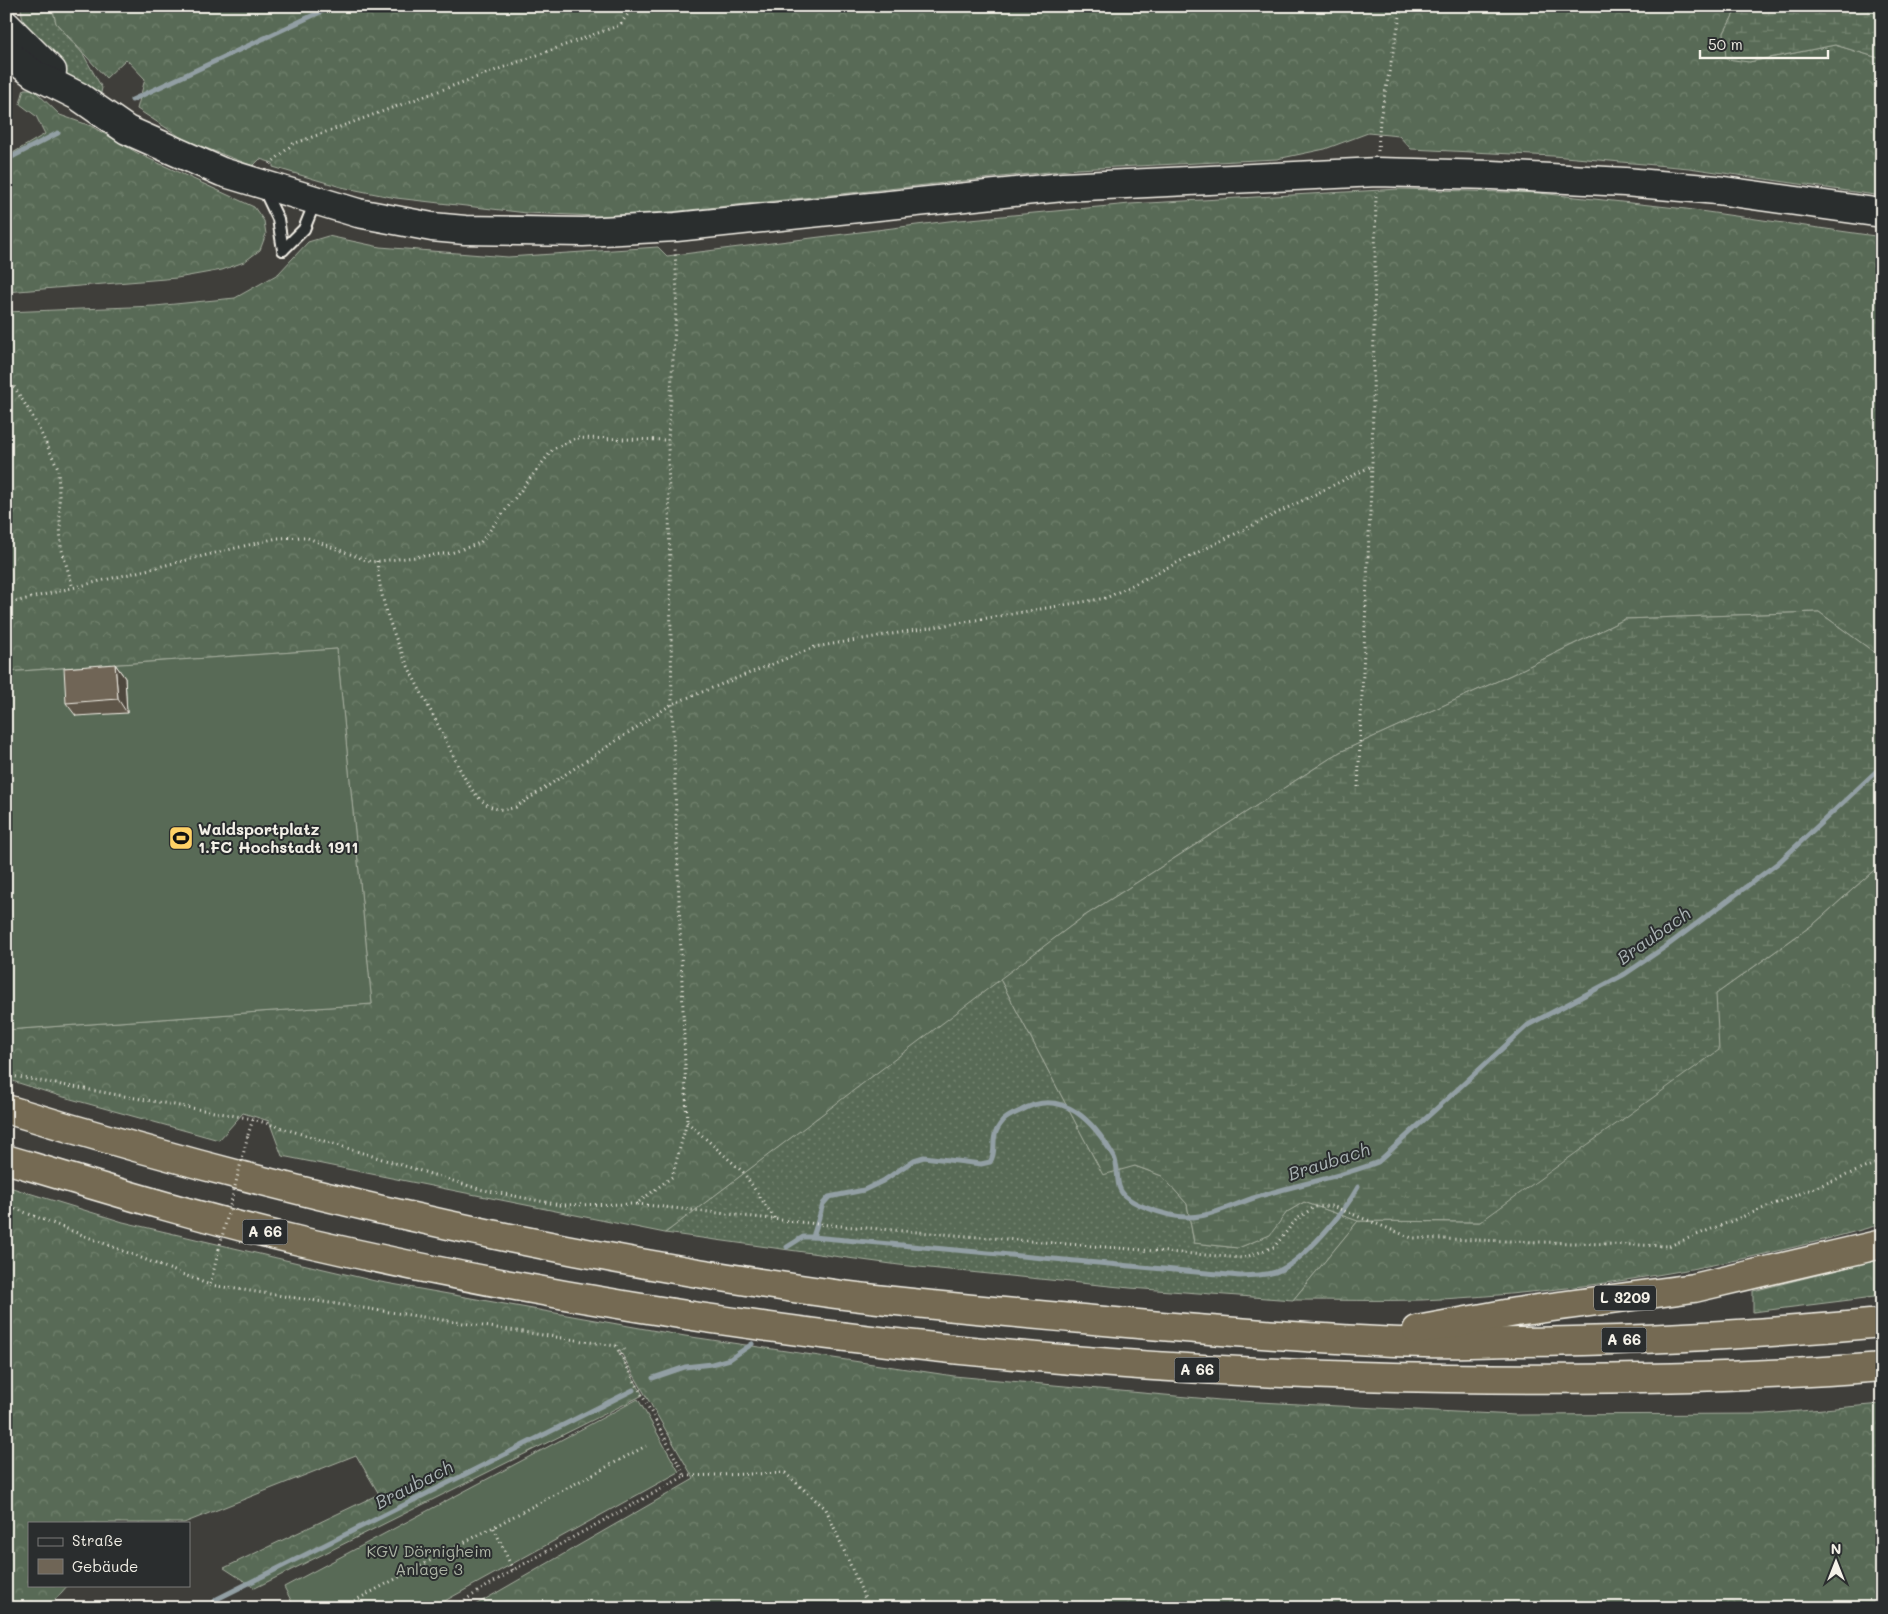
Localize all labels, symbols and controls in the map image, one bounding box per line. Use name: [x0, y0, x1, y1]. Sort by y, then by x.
scale bar: [1700, 28, 1828, 60]
text: 50 m: [1708, 34, 1743, 54]
place label: Waldsportplatz 1.FC Hochstadt 1911: [198, 818, 358, 857]
sports icon: Waldsportplatz 1.FC Hochstadt 1911: [168, 825, 194, 851]
water label: Braubach: [1612, 901, 1695, 969]
water label: Braubach: [1285, 1137, 1373, 1186]
road number: A 66: [242, 1220, 288, 1244]
road number: L 3209: [1594, 1286, 1656, 1310]
road number: A 66: [1602, 1328, 1646, 1352]
road number: A 66: [1174, 1358, 1220, 1382]
water label: Braubach: [370, 1454, 457, 1514]
legend: [28, 1522, 190, 1586]
text: Straße: [72, 1530, 123, 1550]
north arrow: [1810, 1536, 1860, 1586]
text: N: [1831, 1539, 1841, 1558]
park label: KGV Dörnigheim Anlage 3: [366, 1540, 492, 1579]
text: Gebäude: [72, 1556, 138, 1576]

